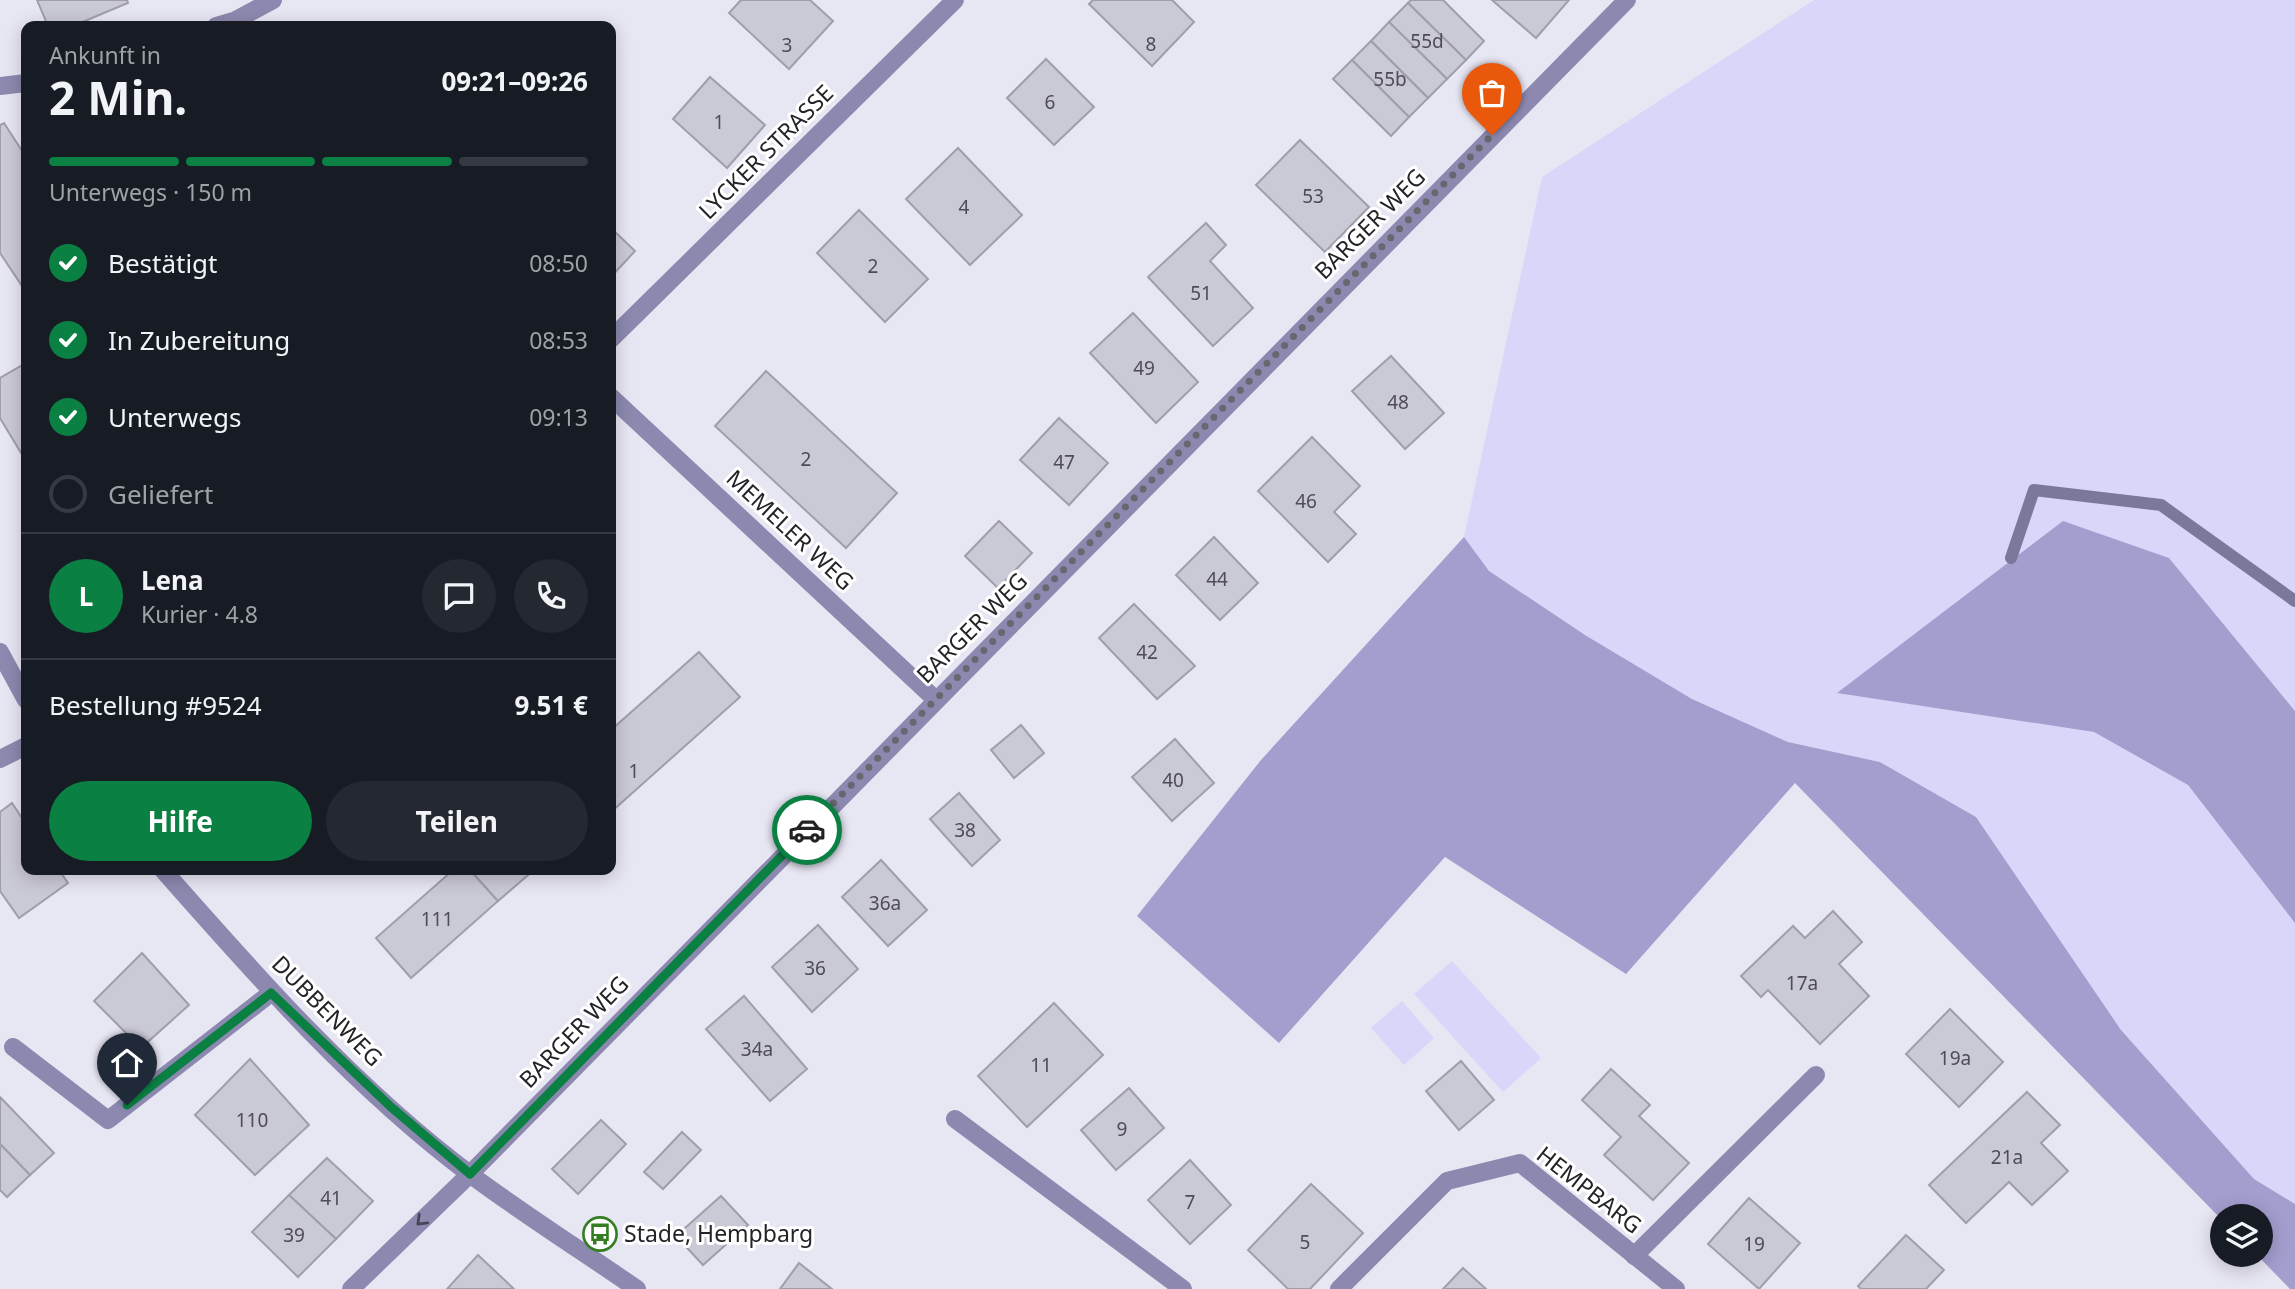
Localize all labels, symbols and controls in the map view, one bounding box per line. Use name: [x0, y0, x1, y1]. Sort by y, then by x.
house number: 55d: [1410, 28, 1444, 54]
house number: 8: [1146, 31, 1156, 57]
house number: 3: [782, 32, 792, 58]
text: Ankunft in: [49, 39, 161, 71]
text: 09:21–09:26: [441, 63, 588, 99]
pin: [1462, 63, 1522, 135]
text: 2 Min.: [49, 66, 187, 128]
house number: 55b: [1373, 66, 1407, 92]
icon: bag: [1473, 74, 1511, 112]
street label: LYCKER STRASSE: [691, 77, 840, 226]
house number: 6: [1045, 89, 1055, 115]
house number: 1: [714, 109, 724, 135]
street label: BARGER WEG: [1307, 161, 1432, 286]
text: Unterwegs · 150 m: [49, 176, 252, 208]
house number: 53: [1302, 183, 1324, 209]
house number: 4: [959, 194, 970, 220]
icon: check: [49, 244, 87, 282]
text: Bestätigt: [108, 245, 217, 281]
text: 08:50: [529, 247, 588, 279]
house number: 2: [868, 253, 878, 279]
house number: 51: [1190, 280, 1212, 306]
icon: check: [49, 321, 87, 359]
text: In Zubereitung: [108, 322, 290, 358]
text: 08:53: [529, 324, 588, 356]
house number: 49: [1133, 355, 1155, 381]
house number: 48: [1387, 389, 1409, 415]
icon: check: [49, 398, 87, 436]
text: Unterwegs: [108, 399, 241, 435]
text: 09:13: [529, 401, 588, 433]
house number: 2: [801, 446, 811, 472]
house number: 47: [1053, 449, 1075, 475]
street label: MEMELER WEG: [720, 462, 861, 597]
text: Geliefert: [108, 476, 213, 512]
house number: 46: [1295, 488, 1317, 514]
button: chat: [422, 559, 496, 633]
button: phone: [514, 559, 588, 633]
text: Lena: [141, 562, 204, 598]
street label: BARGER WEG: [909, 565, 1034, 690]
house number: 44: [1206, 566, 1228, 592]
text: L: [79, 578, 93, 614]
text: Kurier · 4.8: [141, 598, 258, 630]
house number: 42: [1136, 639, 1158, 665]
text: Bestellung #9524: [49, 687, 262, 723]
text: 9.51 €: [514, 687, 588, 723]
house number: 1: [629, 758, 639, 784]
house number: 40: [1162, 767, 1184, 793]
button: Hilfe: [49, 781, 312, 861]
button: Teilen: [326, 781, 588, 861]
courier: [772, 795, 842, 865]
icon: car: [788, 811, 826, 849]
house number: 38: [954, 817, 976, 843]
house number: 36a: [869, 890, 901, 916]
house number: 111: [421, 906, 453, 932]
street label: DUBBENWEG: [265, 948, 390, 1073]
house number: 36: [804, 955, 826, 981]
street label: BARGER WEG: [512, 968, 635, 1094]
house number: 17a: [1786, 970, 1818, 996]
pin: [97, 1033, 157, 1105]
house number: 34a: [741, 1036, 773, 1062]
icon: home: [108, 1044, 146, 1082]
house number: 19a: [1939, 1045, 1971, 1071]
house number: 11: [1030, 1052, 1052, 1078]
house number: 110: [236, 1107, 268, 1133]
house number: 9: [1117, 1116, 1127, 1142]
street label: HEMPBARG: [1530, 1138, 1649, 1240]
house number: 21a: [1991, 1144, 2023, 1170]
house number: 41: [320, 1185, 342, 1211]
house number: 7: [1185, 1189, 1195, 1215]
map controls: [2210, 1204, 2273, 1267]
button: layers: [2210, 1204, 2273, 1267]
one-way arrow: [416, 1213, 429, 1226]
bus stop icon: Stade, Hempbarg: [581, 1215, 619, 1253]
place label: Stade, Hempbarg: [624, 1217, 813, 1249]
house number: 39: [283, 1222, 305, 1248]
house number: 5: [1300, 1229, 1310, 1255]
house number: 19: [1743, 1231, 1765, 1257]

